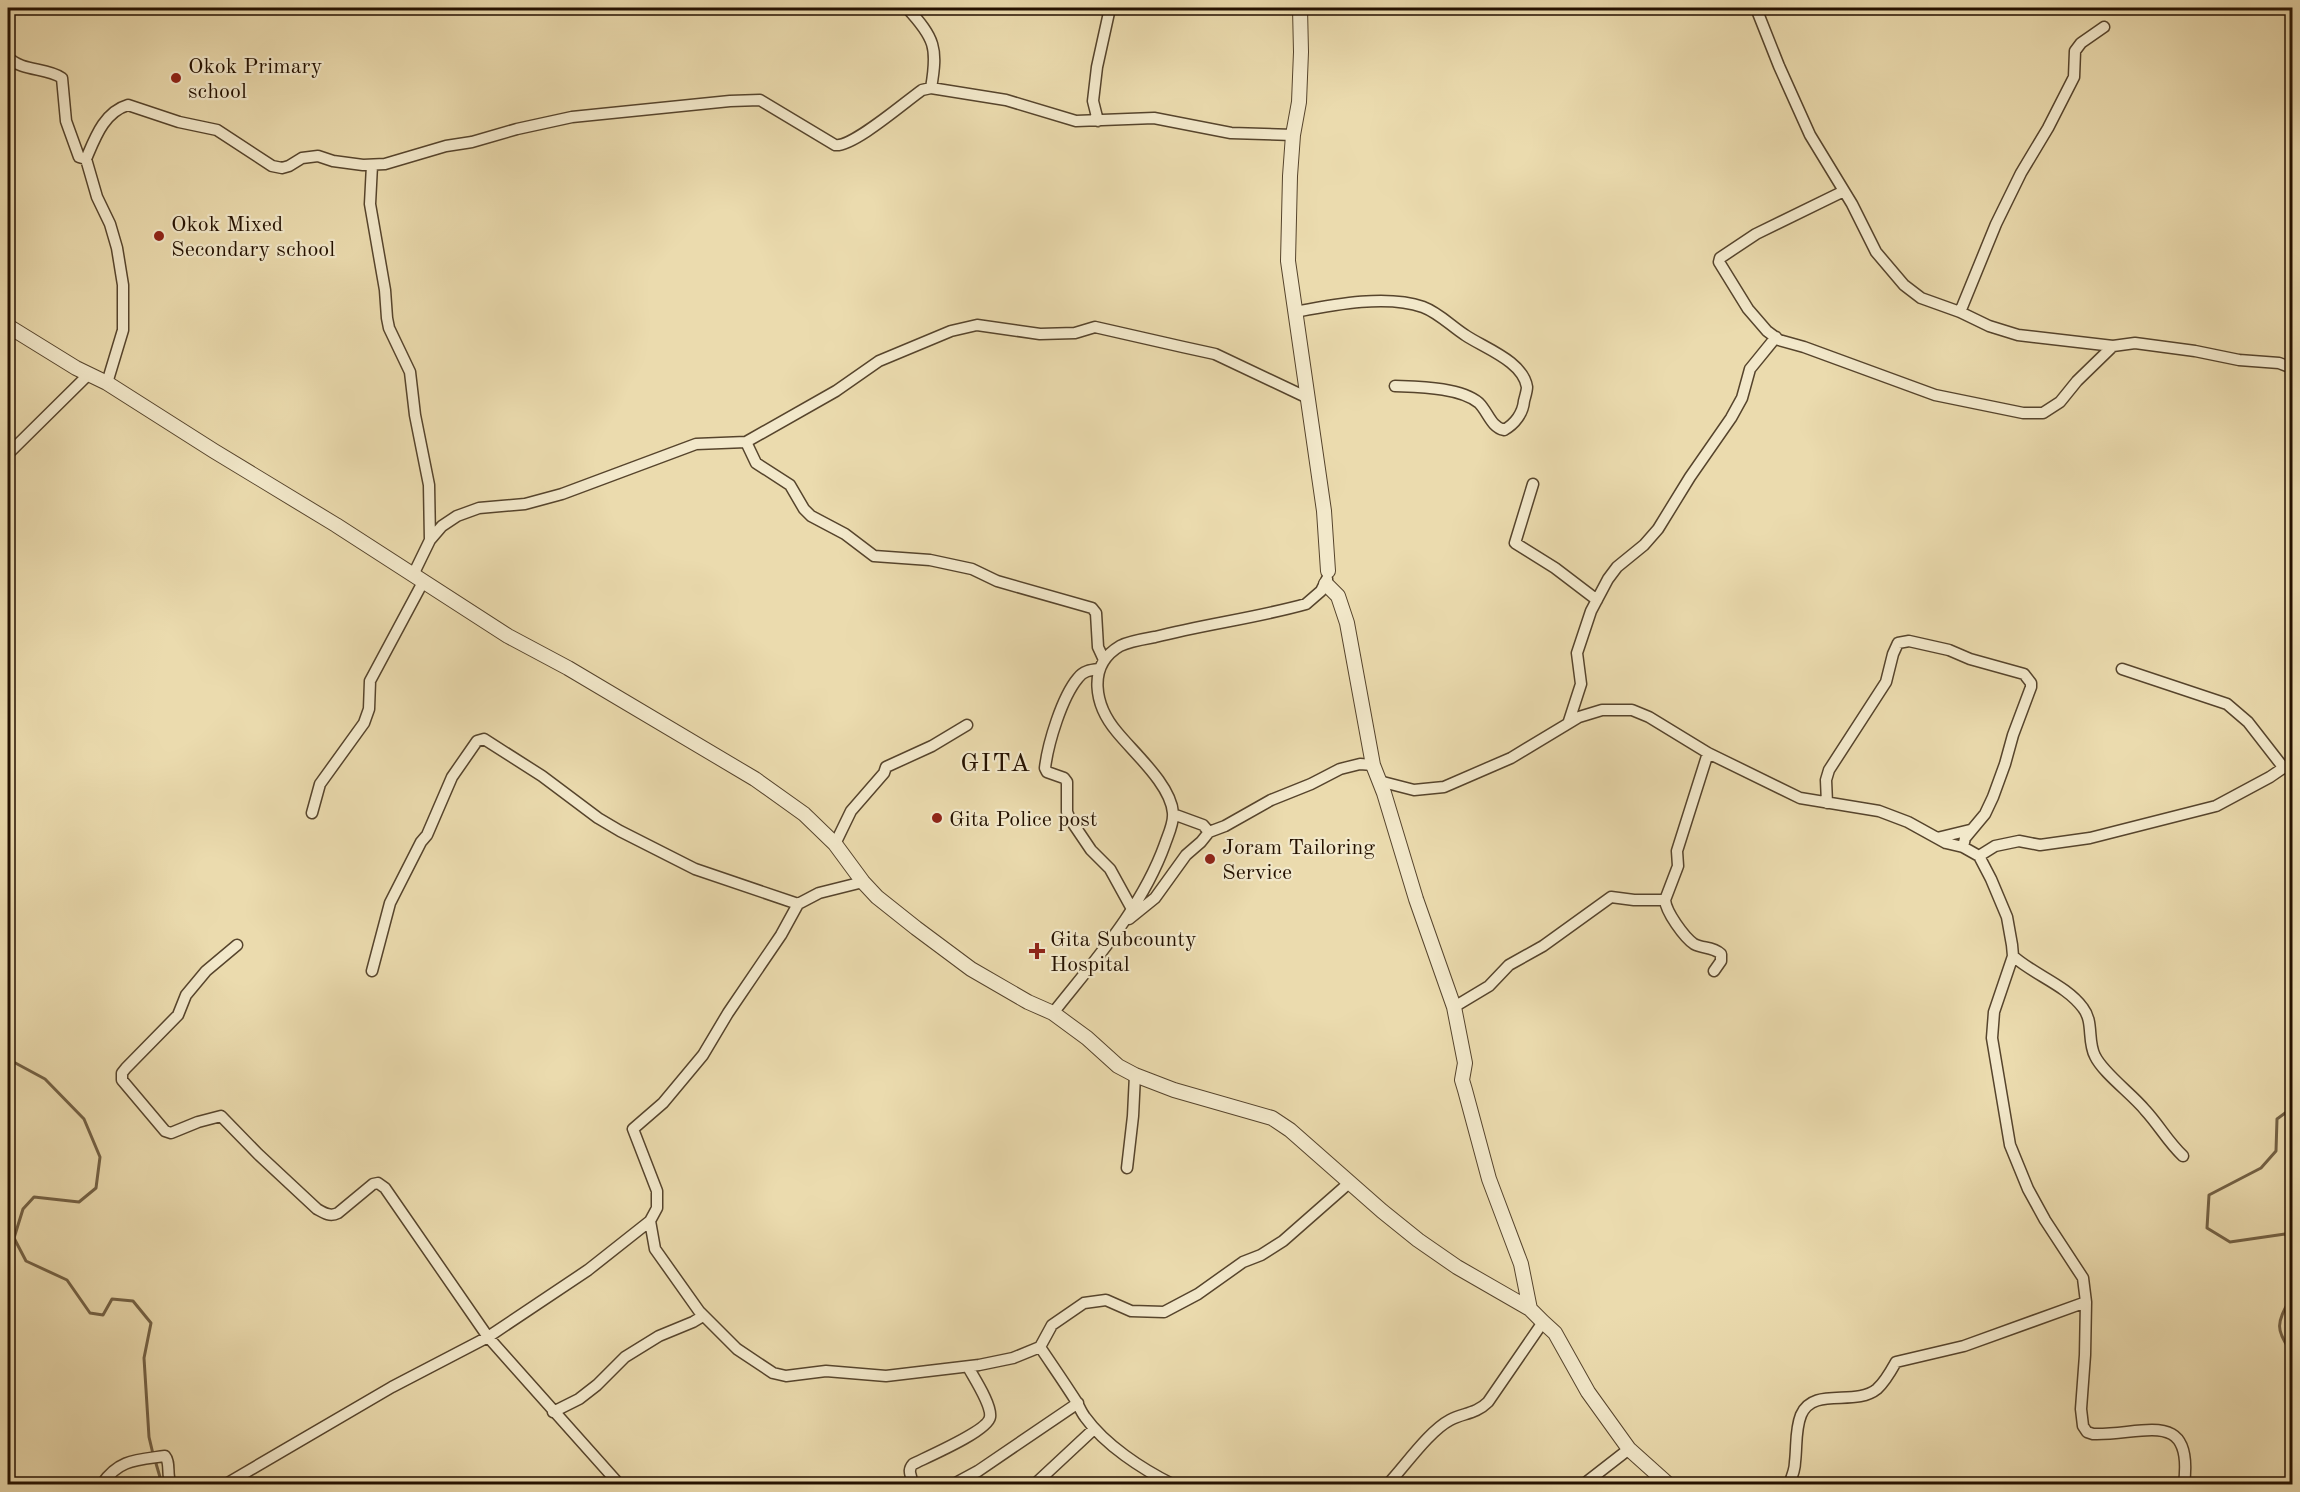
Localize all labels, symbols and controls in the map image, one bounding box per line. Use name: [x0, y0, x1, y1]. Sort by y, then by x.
place label: Okok Primary school: [188, 56, 323, 103]
marker: Okok Primary school: [169, 71, 183, 85]
place label: Okok Mixed Secondary school: [171, 214, 335, 261]
marker: Okok Mixed Secondary school: [152, 229, 166, 243]
district label: GITA: [960, 751, 1032, 777]
place label: Gita Police post: [949, 809, 1098, 831]
marker: Gita Police post: [930, 811, 944, 825]
place label: Joram Tailoring Service: [1222, 837, 1375, 884]
marker: Joram Tailoring Service: [1203, 852, 1217, 866]
place label: Gita Subcounty Hospital: [1050, 929, 1197, 976]
marker: Gita Subcounty Hospital: [1028, 942, 1046, 960]

